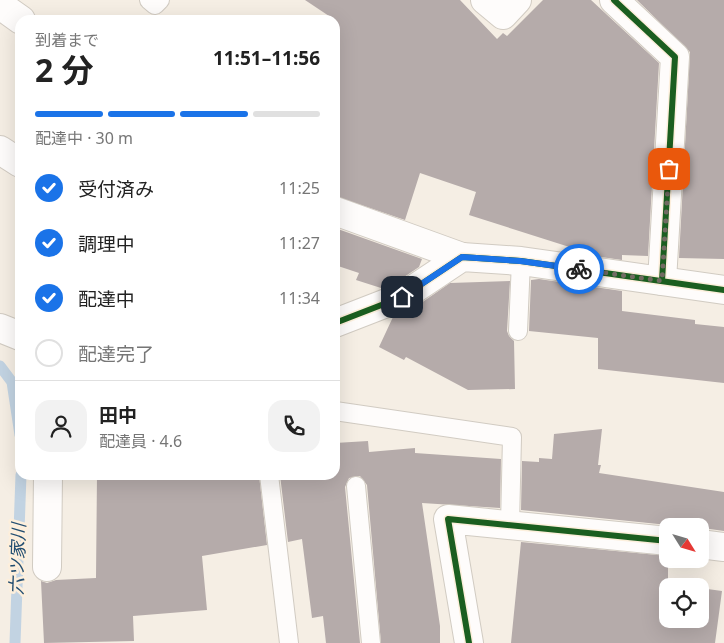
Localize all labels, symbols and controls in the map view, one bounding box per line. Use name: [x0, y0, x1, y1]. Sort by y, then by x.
text: 到着まで: [35, 29, 99, 51]
text: 11:51–11:56: [213, 45, 320, 71]
text: 2 分: [35, 48, 94, 91]
text: 配達中 · 30 m: [35, 127, 133, 149]
pin: [648, 148, 690, 190]
icon: bag: [655, 155, 683, 183]
icon: check: [35, 174, 63, 202]
text: 受付済み: [78, 176, 154, 202]
text: 11:25: [279, 177, 320, 199]
icon: check: [35, 229, 63, 257]
text: 調理中: [78, 231, 135, 257]
text: 11:27: [279, 232, 320, 254]
courier: [554, 244, 604, 294]
icon: bike: [565, 255, 593, 283]
pin: [381, 276, 423, 318]
icon: home: [388, 283, 416, 311]
icon: check: [35, 284, 63, 312]
text: 配達中: [78, 286, 135, 312]
text: 11:34: [279, 287, 320, 309]
text: 配達完了: [78, 341, 154, 367]
button: person: [35, 400, 87, 452]
button: phone: [268, 400, 320, 452]
text: 田中: [99, 402, 137, 428]
text: 配達員 · 4.6: [99, 430, 182, 452]
north arrow: [659, 518, 709, 568]
map controls: [659, 518, 709, 628]
water label: 六ツ家川: [4, 521, 30, 595]
button: locate: [659, 578, 709, 628]

